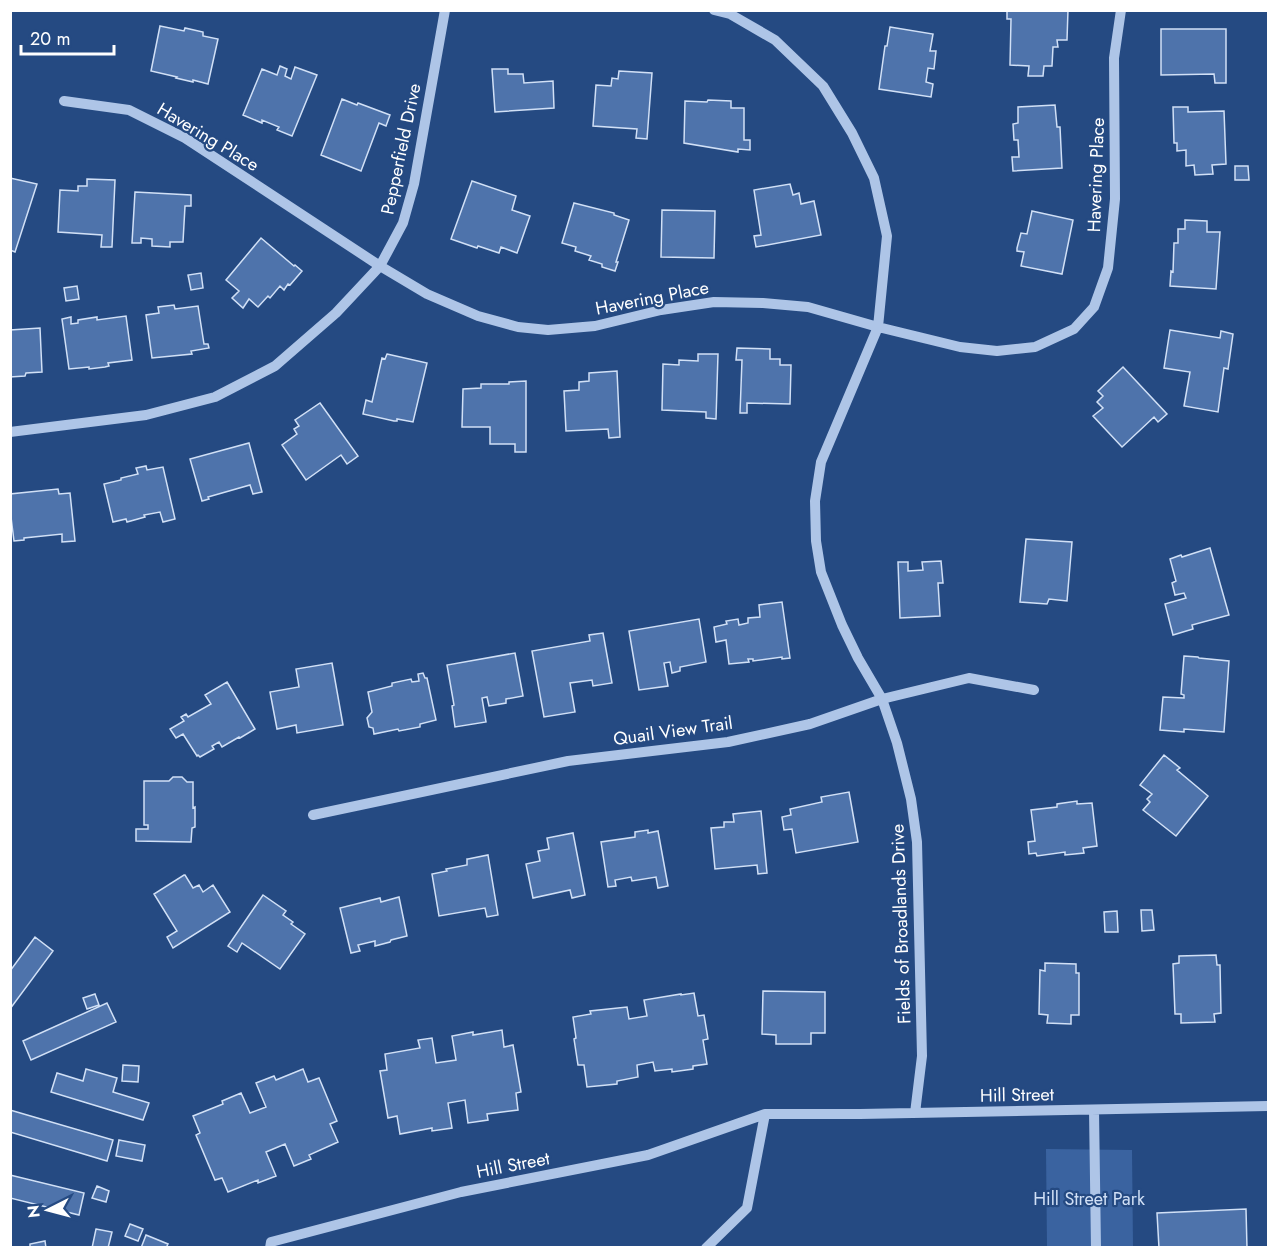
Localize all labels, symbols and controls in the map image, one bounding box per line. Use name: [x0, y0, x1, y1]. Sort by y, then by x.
scale bar: [21, 18, 114, 56]
text: 20 m: [30, 26, 70, 52]
street label: Pepperfield Drive: [374, 81, 428, 217]
street label: Havering Place: [152, 96, 264, 178]
street label: Havering Place: [1081, 117, 1111, 233]
street label: Havering Place: [593, 274, 711, 322]
street label: Quail View Trail: [612, 710, 734, 752]
street label: Fields of Broadlands Drive: [885, 823, 917, 1025]
street label: Hill Street: [980, 1081, 1055, 1109]
street label: Hill Street: [474, 1145, 553, 1185]
north arrow: [18, 1180, 78, 1240]
park label: Hill Street Park: [1033, 1186, 1145, 1212]
text: N: [21, 1204, 46, 1219]

